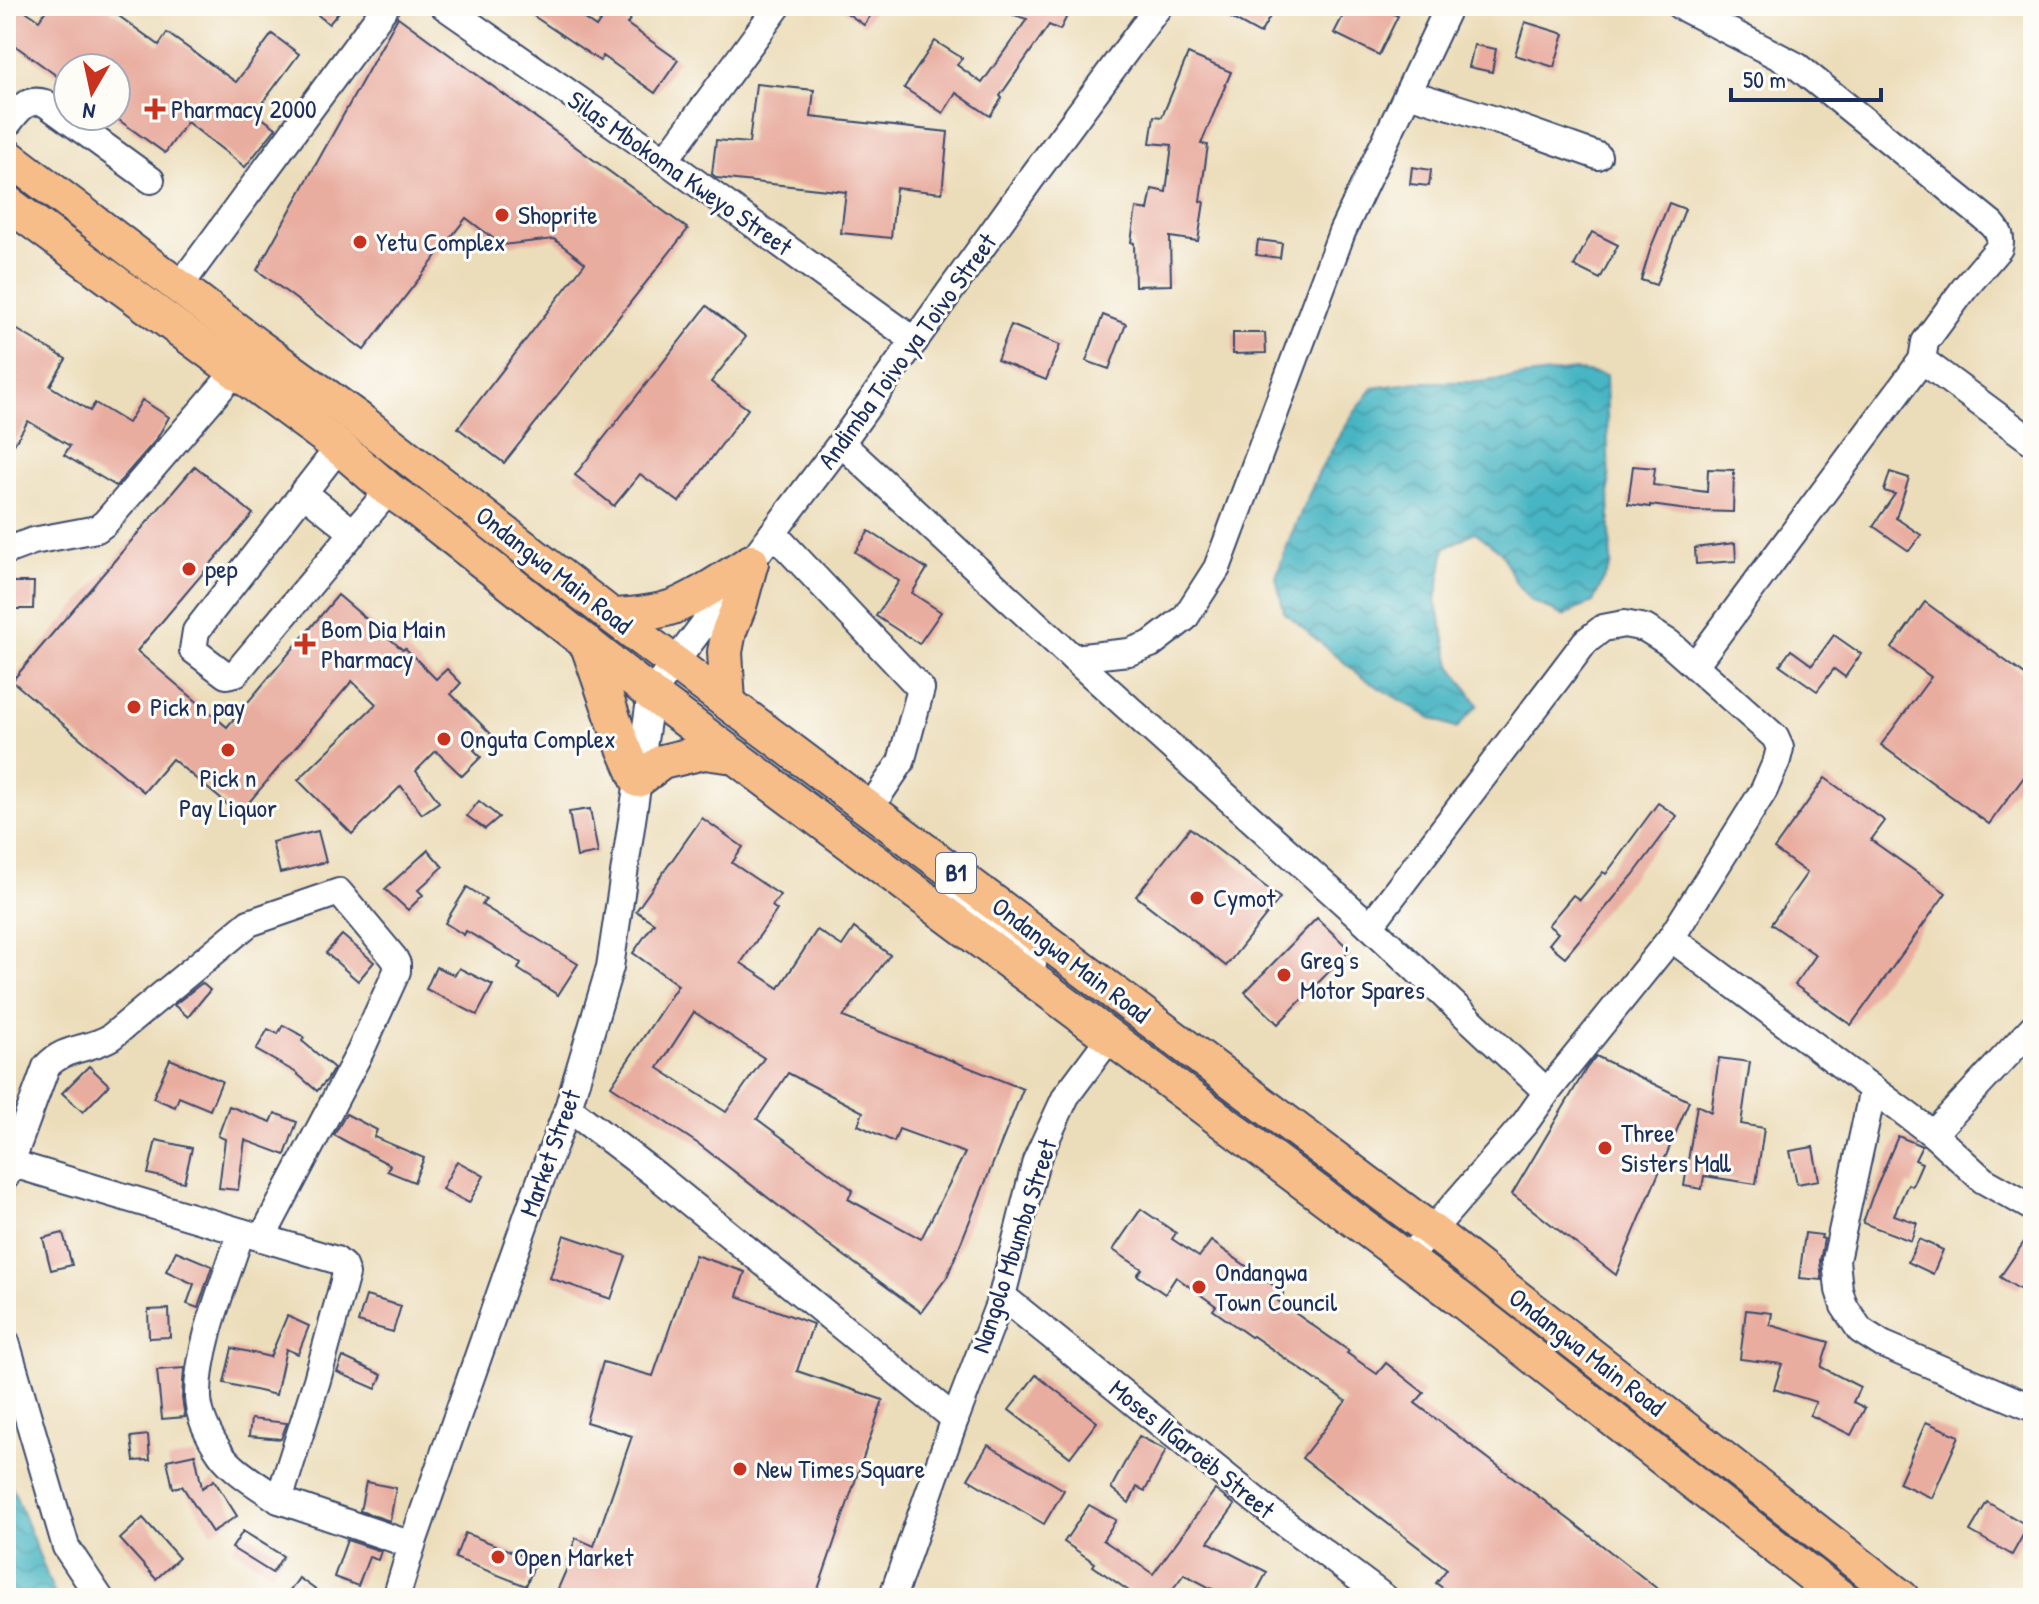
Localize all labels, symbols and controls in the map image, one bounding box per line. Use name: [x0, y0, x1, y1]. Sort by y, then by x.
north arrow: [52, 52, 132, 132]
scale bar: [1731, 52, 1881, 102]
text: 50 m: [1743, 63, 1786, 95]
street label: Silas Mbokoma Kweyo Street: [561, 82, 800, 264]
place label: Pharmacy 2000: [171, 91, 317, 126]
text: N: [80, 96, 97, 127]
marker: Pharmacy 2000: [146, 100, 164, 118]
place label: Shoprite: [518, 197, 598, 232]
marker: Shoprite: [493, 206, 511, 224]
place label: Yetu Complex: [376, 224, 506, 259]
street label: Andimba Toivo ya Toivo Street: [809, 225, 1005, 476]
marker: Yetu Complex: [351, 233, 369, 251]
street label: Ondangwa Main Road: [469, 497, 640, 642]
place label: pep: [205, 551, 238, 586]
marker: pep: [180, 560, 198, 578]
place label: Bom Dia Main Pharmacy: [321, 611, 446, 676]
marker: Bom Dia Main Pharmacy: [296, 635, 314, 653]
place label: Pick n pay: [150, 689, 245, 724]
marker: Pick n pay: [125, 698, 143, 716]
place label: Onguta Complex: [460, 721, 616, 756]
marker: Onguta Complex: [435, 730, 453, 748]
marker: Pick n Pay Liquor: [219, 741, 237, 759]
place label: Pick n Pay Liquor: [179, 760, 277, 825]
road number: B1: [936, 853, 976, 893]
place label: Cymot: [1213, 880, 1276, 915]
street label: Ondangwa Main Road: [985, 888, 1158, 1031]
marker: Cymot: [1188, 889, 1206, 907]
place label: Greg's Motor Spares: [1300, 942, 1425, 1007]
marker: Greg's Motor Spares: [1275, 966, 1293, 984]
street label: Market Street: [510, 1084, 589, 1221]
place label: Three Sisters Mall: [1621, 1115, 1732, 1180]
street label: Nangolo Mbumba Street: [962, 1133, 1065, 1357]
marker: Three Sisters Mall: [1596, 1139, 1614, 1157]
place label: Ondangwa Town Council: [1215, 1254, 1337, 1319]
marker: Ondangwa Town Council: [1190, 1278, 1208, 1296]
street label: Ondangwa Main Road: [1502, 1279, 1673, 1424]
street label: Moses ǁGaroëb Street: [1102, 1371, 1283, 1527]
place label: New Times Square: [756, 1451, 925, 1486]
marker: New Times Square: [731, 1460, 749, 1478]
place label: Open Market: [514, 1539, 634, 1574]
marker: Open Market: [489, 1548, 507, 1566]

